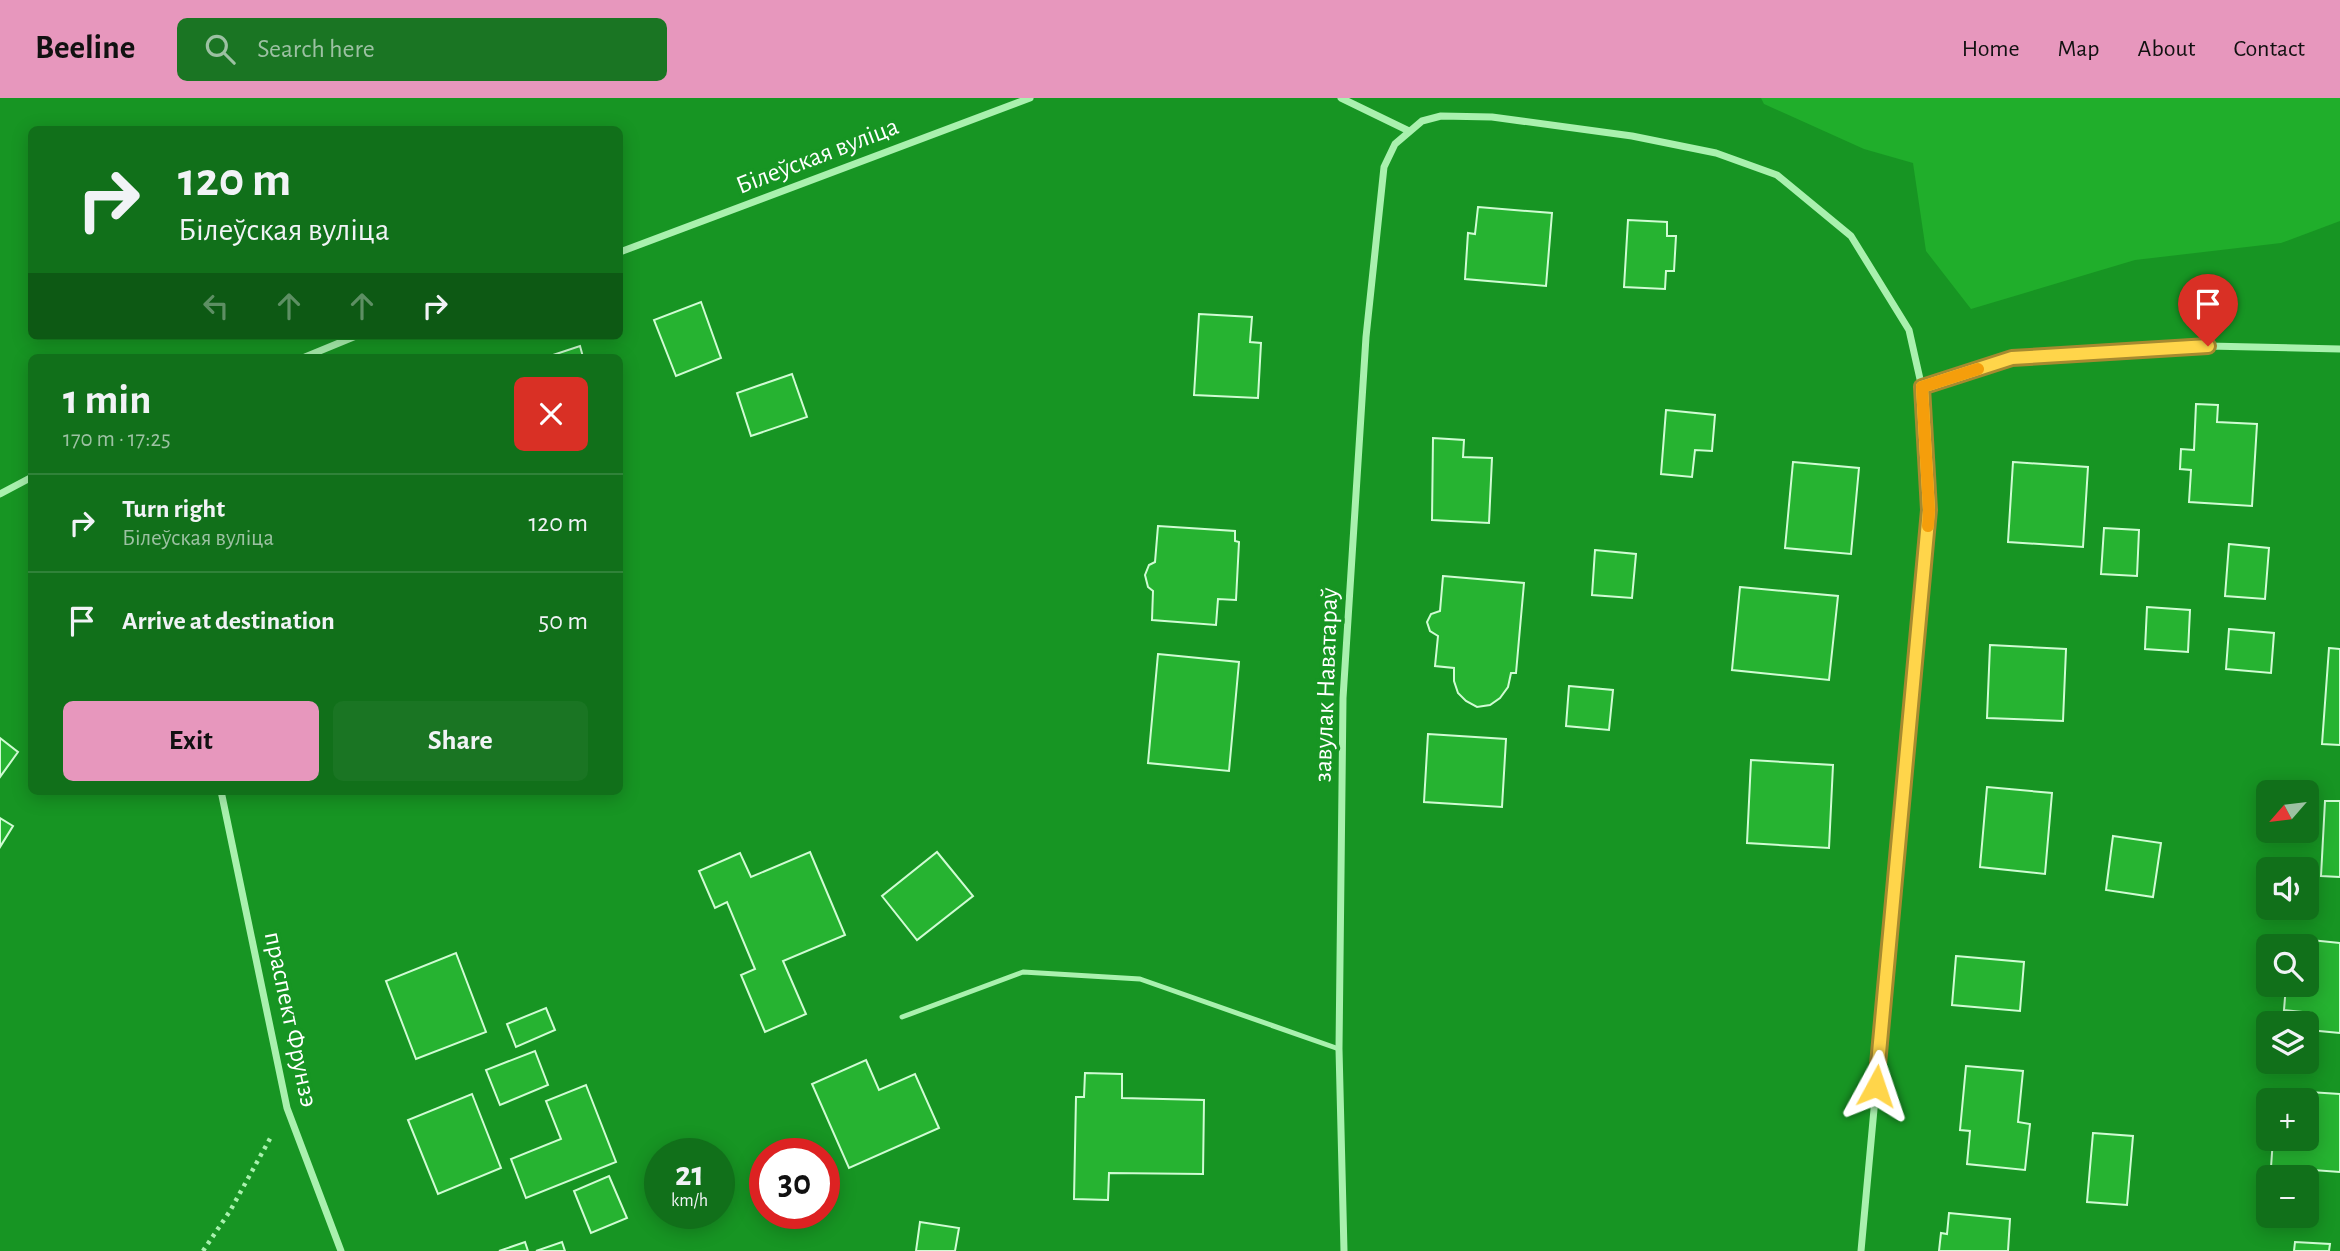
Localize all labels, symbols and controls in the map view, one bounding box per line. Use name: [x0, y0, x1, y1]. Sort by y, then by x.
search box: [177, 18, 667, 81]
icon: search: [201, 30, 239, 68]
text: Beeline: [35, 32, 135, 65]
text: Search here: [257, 36, 375, 62]
text: Home: [1962, 37, 2020, 61]
text: Map: [2058, 37, 2100, 61]
text: About: [2138, 37, 2195, 61]
text: Contact: [2233, 37, 2305, 61]
street label: Білеўская вуліца: [732, 113, 902, 199]
icon: right: [63, 154, 154, 245]
text: 120 m: [178, 156, 291, 205]
text: Білеўская вуліца: [178, 214, 390, 246]
pin: [2178, 274, 2238, 346]
icon: arrive: [2189, 285, 2227, 323]
icon: left: [197, 287, 235, 325]
icon: ahead: [270, 287, 308, 325]
icon: ahead: [343, 287, 381, 325]
icon: right: [416, 287, 454, 325]
button: close: [514, 377, 588, 451]
text: 1 min: [63, 379, 152, 421]
text: 170 m · 17:25: [63, 428, 171, 451]
text: Turn right: [122, 496, 225, 522]
icon: right: [63, 504, 101, 542]
text: 120 m: [528, 510, 588, 536]
text: Білеўская вуліца: [122, 527, 274, 550]
street label: завулак Наватараў: [1310, 587, 1342, 783]
icon: arrive: [63, 602, 101, 640]
text: Arrive at destination: [122, 608, 335, 634]
text: 50 m: [538, 608, 588, 634]
button: Exit: [63, 701, 319, 781]
button: Share: [333, 701, 588, 781]
north arrow: [2256, 780, 2319, 844]
map controls: [2256, 780, 2319, 1228]
button: sound: [2256, 857, 2319, 920]
street label: праспект Фрунзэ: [260, 929, 322, 1109]
button: search: [2256, 934, 2319, 997]
button: layers: [2256, 1011, 2319, 1074]
position arrow: [1839, 1049, 1913, 1123]
button: +: [2256, 1088, 2319, 1151]
speed limit sign: 30: [749, 1138, 840, 1229]
text: 21: [675, 1157, 704, 1192]
button: −: [2256, 1165, 2319, 1228]
text: km/h: [671, 1192, 708, 1210]

